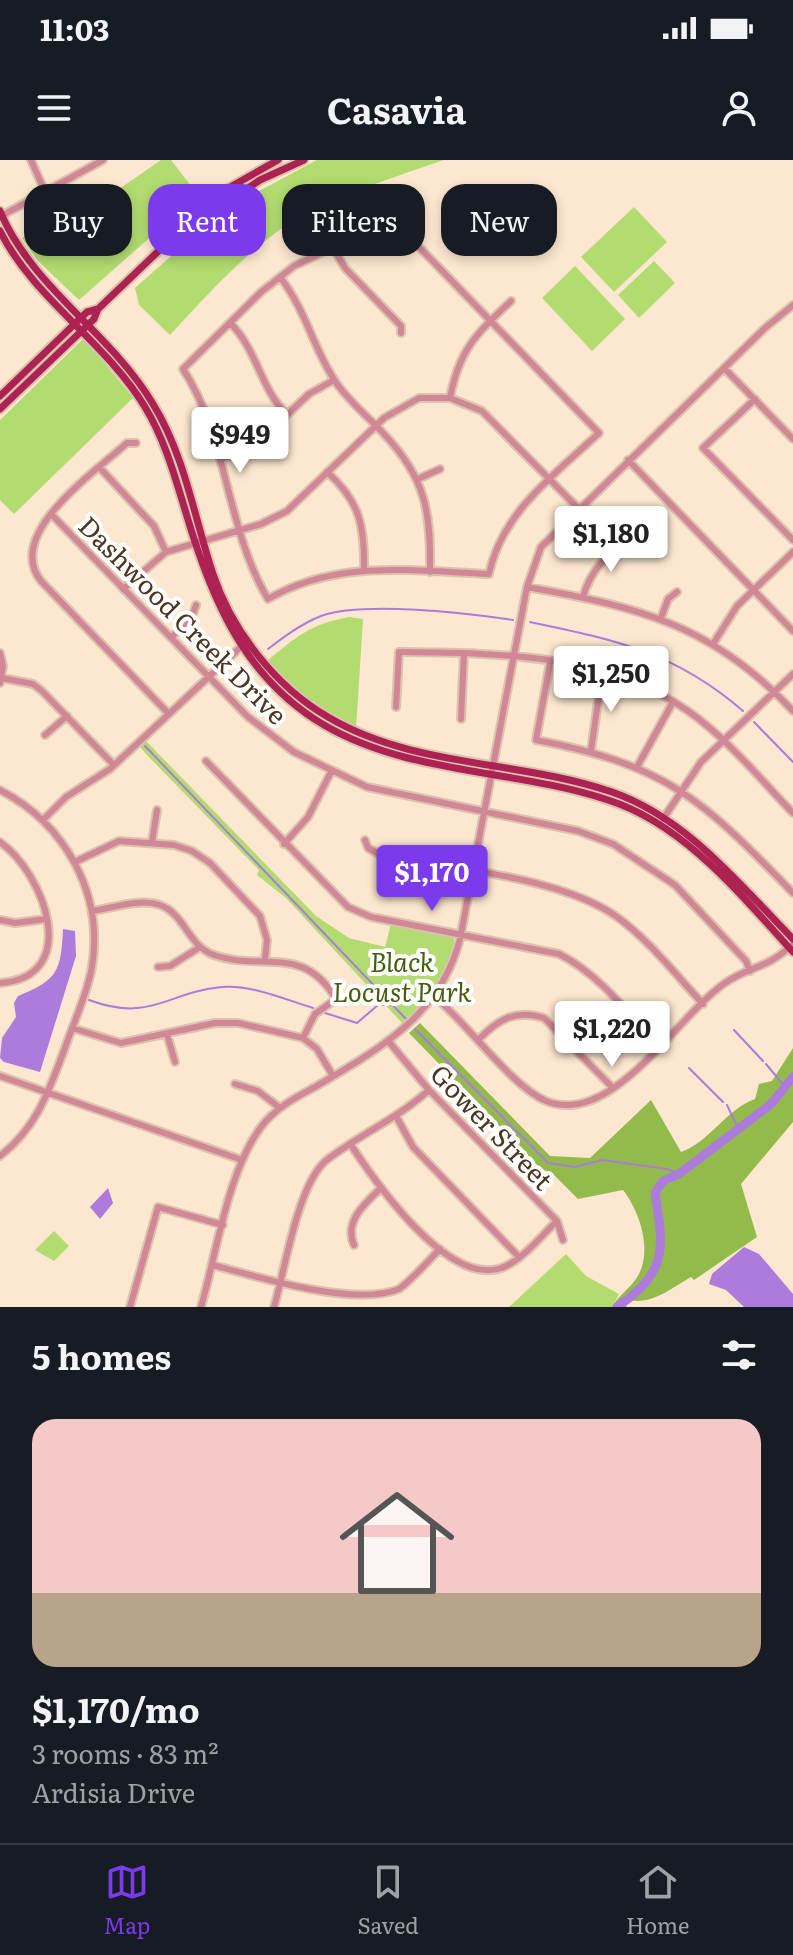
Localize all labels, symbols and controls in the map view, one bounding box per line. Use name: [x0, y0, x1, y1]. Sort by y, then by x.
text: 11:03: [40, 6, 109, 50]
text: Casavia: [327, 82, 466, 135]
icon: menu: [32, 86, 76, 130]
icon: person: [717, 86, 761, 130]
chip: Buy: [24, 184, 132, 256]
chip: Rent: [148, 184, 266, 256]
chip: Filters: [282, 184, 425, 256]
chip: New: [441, 184, 557, 256]
pin: $949: [193, 407, 287, 475]
text: $949: [210, 413, 270, 452]
street label: Dashwood Creek Drive: [71, 506, 297, 732]
pin: $1,180: [546, 506, 676, 574]
text: $1,180: [573, 512, 649, 551]
pin: $1,250: [546, 646, 676, 714]
text: $1,250: [572, 652, 650, 691]
pin: $1,170: [367, 845, 497, 913]
text: $1,170: [395, 851, 469, 890]
park label: Black Locust Park: [332, 941, 472, 1010]
pin: $1,220: [547, 1001, 677, 1069]
text: $1,220: [573, 1007, 651, 1046]
street label: Gower Street: [423, 1054, 563, 1198]
text: 5 homes: [32, 1330, 171, 1380]
icon: filters: [717, 1333, 761, 1377]
icon: home: [325, 1471, 469, 1615]
text: $1,170/mo: [32, 1683, 200, 1733]
text: 3 rooms · 83 m²: [32, 1733, 218, 1772]
text: Ardisia Drive: [32, 1772, 195, 1811]
tab: Map: [104, 1860, 150, 1941]
tab: Saved: [358, 1860, 419, 1941]
tab: Home: [626, 1860, 689, 1941]

